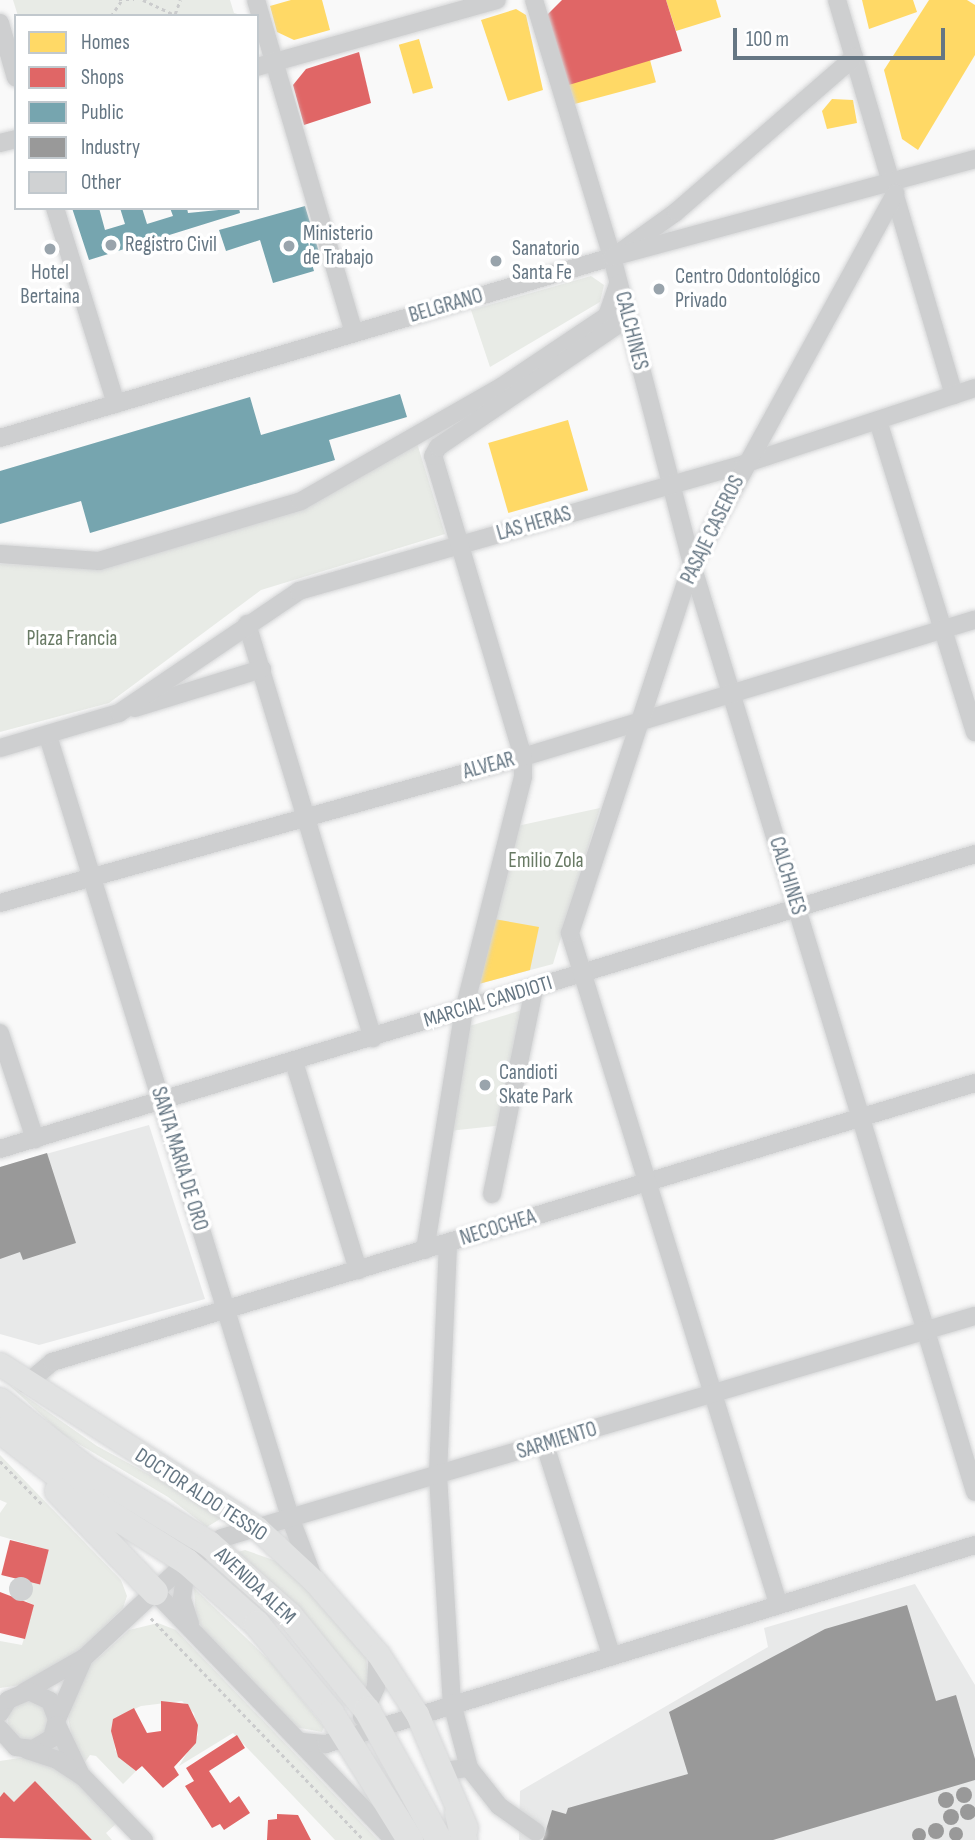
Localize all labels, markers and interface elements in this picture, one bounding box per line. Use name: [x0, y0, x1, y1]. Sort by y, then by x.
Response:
legend: [14, 14, 259, 210]
scale bar: [737, 14, 949, 58]
text: 100 m: [746, 27, 789, 52]
text: Homes: [81, 30, 130, 55]
text: Shops: [81, 65, 124, 90]
text: Public: [81, 100, 124, 125]
text: Industry: [81, 135, 140, 160]
text: Other: [81, 170, 121, 195]
place label: Ministerio de Trabajo: [303, 221, 374, 271]
place label: Registro Civil: [125, 232, 217, 258]
place label: Sanatorio Santa Fe: [512, 236, 580, 286]
marker: Registro Civil: [103, 237, 119, 253]
marker: Ministerio de Trabajo: [281, 238, 297, 254]
marker: Hotel Bertaina: [42, 241, 58, 257]
marker: Sanatorio Santa Fe: [486, 251, 506, 271]
place label: Hotel Bertaina: [20, 260, 80, 310]
place label: Centro Odontológico Privado: [675, 264, 821, 314]
marker: Centro Odontológico Privado: [649, 279, 669, 299]
street label: BELGRANO: [406, 283, 486, 329]
street label: CALCHINES: [609, 289, 653, 373]
street label: PASAJE CASEROS: [676, 472, 750, 588]
street label: LAS HERAS: [494, 501, 574, 547]
park label: Plaza Francia: [27, 626, 117, 652]
street label: ALVEAR: [460, 747, 518, 785]
street label: CALCHINES: [763, 834, 811, 918]
park label: Emilio Zola: [508, 848, 584, 874]
street label: MARCIAL CANDIOTI: [421, 971, 555, 1033]
place label: Candioti Skate Park: [499, 1060, 573, 1110]
marker: Candioti Skate Park: [477, 1077, 493, 1093]
street label: SANTA MARIA DE ORO: [145, 1084, 213, 1234]
street label: NECOCHEA: [457, 1205, 539, 1251]
street label: SARMIENTO: [514, 1417, 600, 1465]
street label: DOCTOR ALDO TESSIO: [130, 1443, 272, 1547]
street label: AVENIDA ALEM: [209, 1542, 301, 1630]

